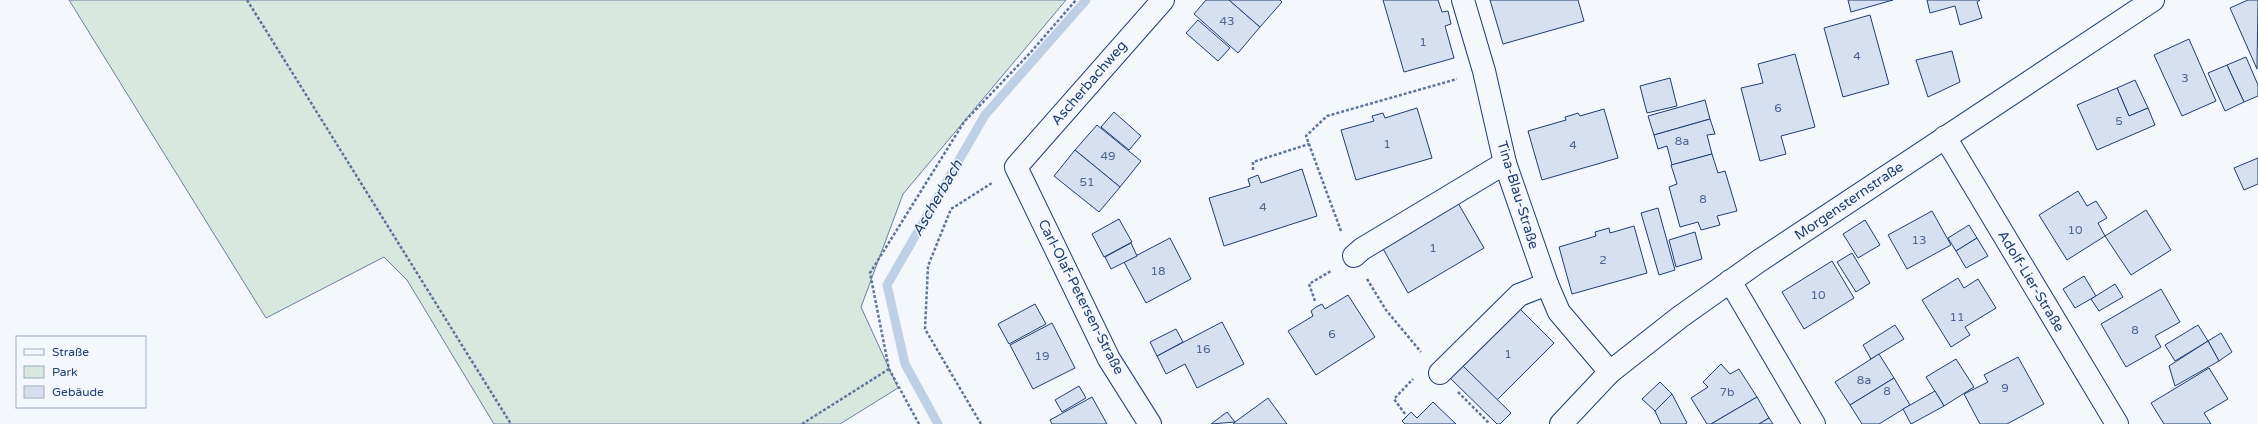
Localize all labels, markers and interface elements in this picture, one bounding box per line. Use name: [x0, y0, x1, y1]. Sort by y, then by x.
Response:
house number: 43: [1219, 14, 1235, 28]
house number: 1: [1419, 35, 1427, 49]
street label: Ascherbachweg: [1048, 37, 1130, 129]
house number: 4: [1853, 49, 1861, 63]
house number: 3: [2181, 71, 2189, 85]
house number: 6: [1774, 101, 1782, 115]
house number: 5: [2115, 114, 2123, 128]
house number: 8a: [1675, 134, 1689, 148]
house number: 1: [1383, 137, 1391, 151]
house number: 4: [1569, 138, 1577, 152]
street label: Tina-Blau-Straße: [1493, 139, 1543, 251]
house number: 49: [1100, 149, 1116, 163]
water label: Ascherbach: [908, 156, 966, 239]
street label: Morgensternstraße: [1791, 158, 1907, 244]
house number: 51: [1079, 175, 1095, 189]
house number: 8: [1699, 192, 1707, 206]
house number: 4: [1259, 200, 1267, 214]
street label: Carl-Olaf-Petersen-Straße: [1034, 217, 1128, 378]
house number: 10: [2067, 223, 2083, 237]
street label: Adolf-Lier-Straße: [1994, 227, 2068, 335]
house number: 13: [1911, 233, 1927, 247]
house number: 1: [1429, 241, 1437, 255]
house number: 2: [1599, 253, 1607, 267]
house number: 18: [1150, 264, 1166, 278]
house number: 10: [1810, 288, 1826, 302]
house number: 11: [1949, 310, 1965, 324]
house number: 8: [2131, 323, 2139, 337]
house number: 6: [1328, 327, 1336, 341]
legend: [16, 336, 146, 408]
house number: 16: [1195, 342, 1211, 356]
text: Straße: [52, 345, 89, 359]
house number: 1: [1504, 347, 1512, 361]
house number: 19: [1034, 349, 1050, 363]
text: Park: [52, 365, 78, 379]
house number: 8a: [1857, 373, 1871, 387]
house number: 9: [2001, 381, 2009, 395]
house number: 8: [1883, 384, 1891, 398]
text: Gebäude: [52, 385, 104, 399]
house number: 7b: [1719, 385, 1735, 399]

